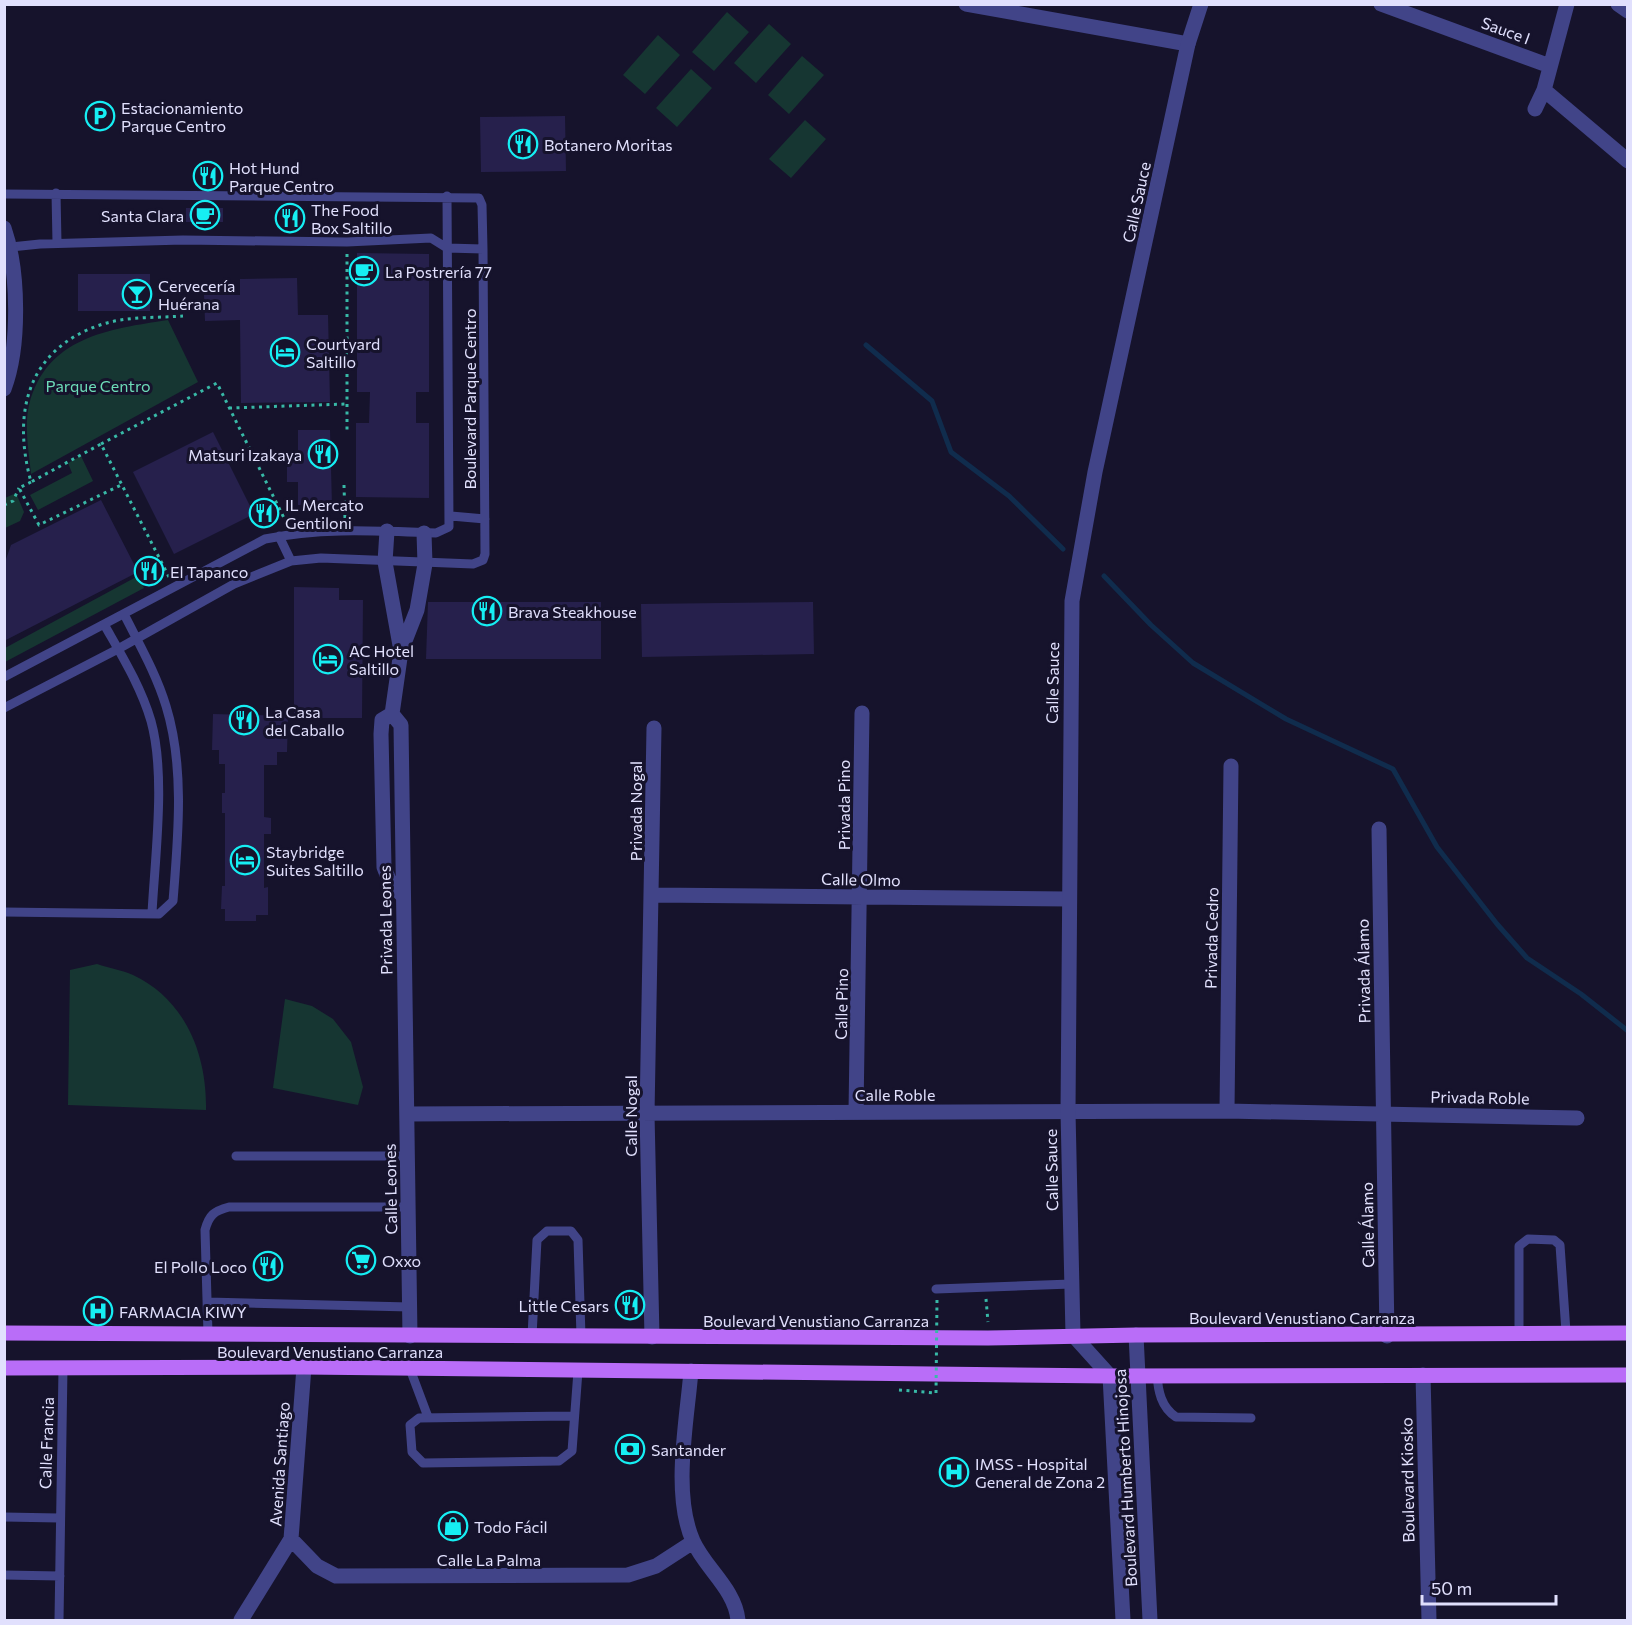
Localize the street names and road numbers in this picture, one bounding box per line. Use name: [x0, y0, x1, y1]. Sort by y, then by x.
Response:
street label: Sauce I: [1479, 12, 1533, 48]
street label: Calle Sauce: [1118, 160, 1154, 244]
street label: Boulevard Parque Centro: [460, 308, 479, 490]
street label: Calle Sauce: [1042, 642, 1062, 724]
street label: Privada Pino: [834, 760, 853, 850]
street label: Privada Nogal: [626, 761, 645, 861]
street label: Privada Leones: [375, 865, 395, 975]
street label: Calle Olmo: [821, 869, 901, 889]
street label: Privada Cedro: [1201, 887, 1221, 989]
street label: Privada Álamo: [1353, 919, 1373, 1023]
street label: Calle Pino: [831, 968, 851, 1040]
street label: Calle Nogal: [621, 1075, 640, 1157]
street label: Calle Roble: [855, 1085, 935, 1104]
street label: Privada Roble: [1430, 1087, 1530, 1107]
street label: Calle Sauce: [1041, 1129, 1061, 1211]
street label: Calle Leones: [380, 1143, 400, 1235]
street label: Calle Álamo: [1357, 1182, 1377, 1268]
street label: Boulevard Venustiano Carranza: [1189, 1308, 1415, 1327]
street label: Boulevard Venustiano Carranza: [703, 1311, 929, 1330]
street label: Boulevard Venustiano Carranza: [217, 1342, 443, 1361]
street label: Boulevard Humberto Hinojosa: [1110, 1369, 1140, 1587]
street label: Calle Francia: [35, 1397, 57, 1489]
street label: Avenida Santiago: [265, 1401, 293, 1527]
street label: Boulevard Kiosko: [1396, 1417, 1418, 1543]
street label: Calle La Palma: [437, 1550, 541, 1569]

